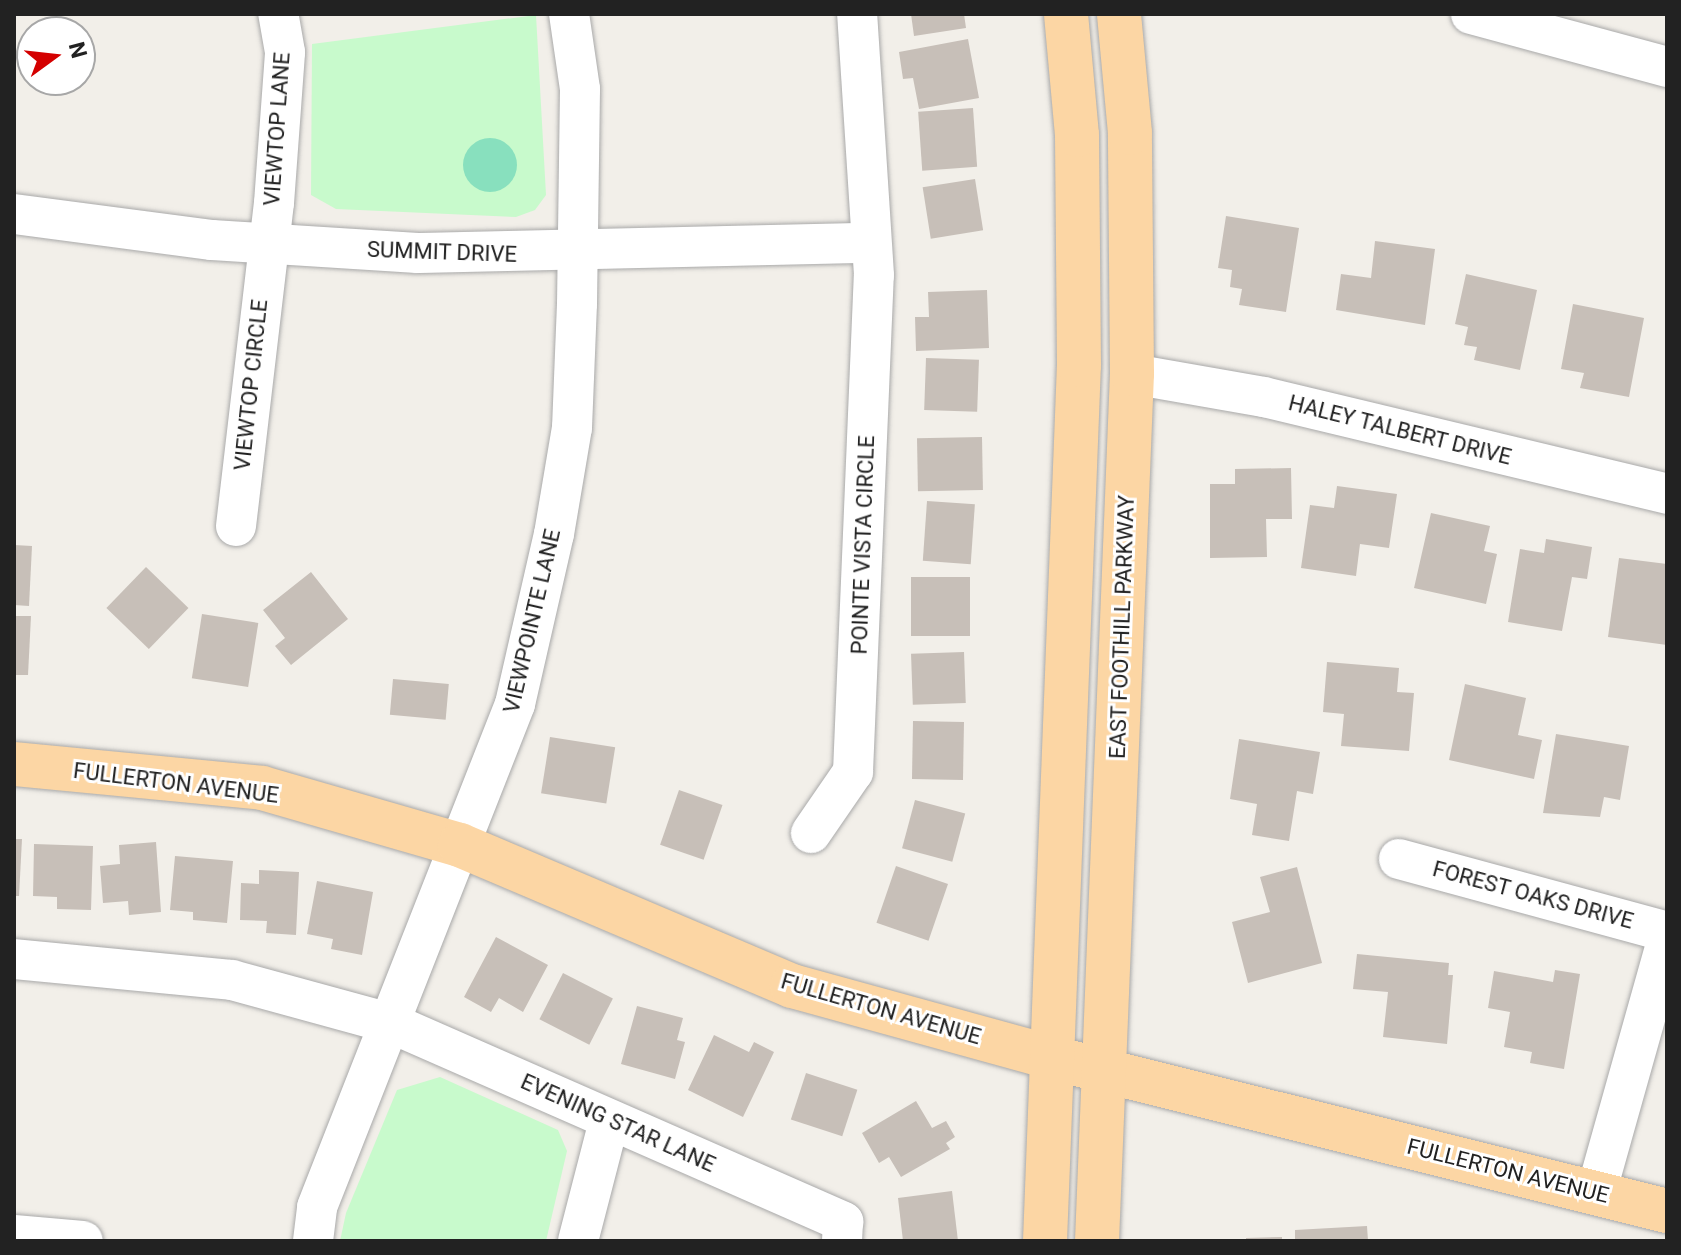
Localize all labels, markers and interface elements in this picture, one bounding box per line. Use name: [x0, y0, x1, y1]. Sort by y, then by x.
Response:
north arrow: [16, 16, 96, 96]
text: N: [64, 39, 92, 61]
street label: VIEWTOP LANE: [258, 51, 296, 207]
street label: SUMMIT DRIVE: [366, 236, 518, 268]
street label: VIEWTOP CIRCLE: [229, 298, 273, 472]
street label: HALEY TALBERT DRIVE: [1285, 389, 1515, 471]
street label: POINTE VISTA CIRCLE: [846, 435, 880, 655]
street label: EAST FOOTHILL PARKWAY: [1104, 494, 1140, 760]
street label: VIEWPOINTE LANE: [498, 526, 566, 716]
street label: FULLERTON AVENUE: [72, 757, 280, 809]
street label: FOREST OAKS DRIVE: [1430, 855, 1636, 935]
street label: FULLERTON AVENUE: [778, 968, 984, 1050]
street label: EVENING STAR LANE: [517, 1068, 719, 1178]
street label: FULLERTON AVENUE: [1404, 1133, 1612, 1209]

